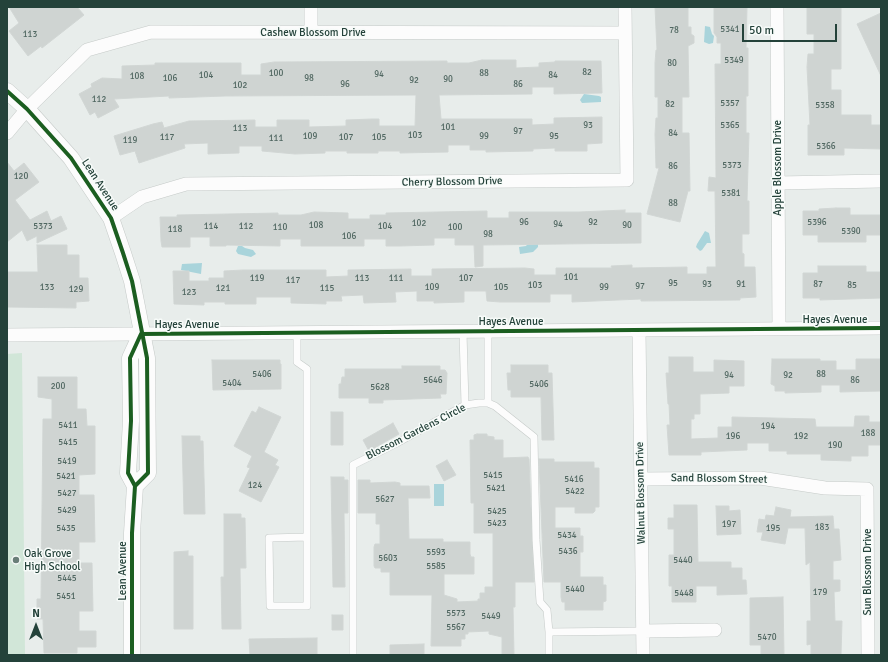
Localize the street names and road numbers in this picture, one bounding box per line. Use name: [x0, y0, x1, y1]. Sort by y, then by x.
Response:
street label: Cashew Blossom Drive: [260, 26, 366, 40]
street label: Apple Blossom Drive: [771, 120, 785, 216]
street label: Lean Avenue: [78, 157, 122, 213]
street label: Cherry Blossom Drive: [402, 175, 502, 189]
street label: Hayes Avenue: [802, 313, 868, 327]
street label: Hayes Avenue: [478, 315, 544, 329]
street label: Hayes Avenue: [154, 318, 220, 332]
street label: Blossom Gardens Circle: [364, 401, 468, 463]
street label: Walnut Blossom Drive: [634, 442, 648, 544]
street label: Sand Blossom Street: [671, 472, 767, 486]
street label: Sun Blossom Drive: [861, 528, 875, 616]
street label: Lean Avenue: [116, 541, 130, 601]

